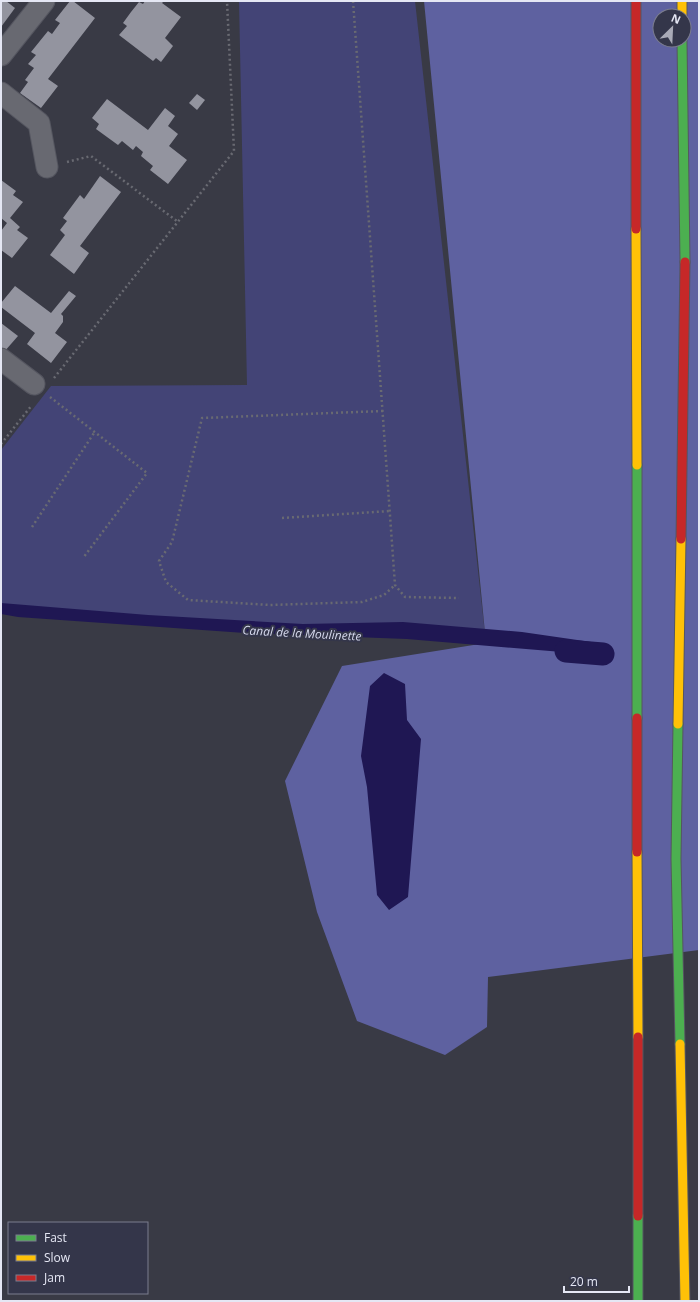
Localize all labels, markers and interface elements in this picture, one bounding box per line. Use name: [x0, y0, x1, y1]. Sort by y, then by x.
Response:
north arrow: [652, 8, 692, 48]
text: N: [669, 10, 683, 27]
water label: Canal de la Moulinette: [242, 621, 362, 645]
legend: [8, 1222, 148, 1294]
text: Fast: [44, 1229, 67, 1246]
text: Slow: [44, 1249, 71, 1266]
scale bar: [564, 1268, 629, 1294]
text: Jam: [43, 1269, 65, 1286]
text: 20 m: [570, 1273, 598, 1290]

